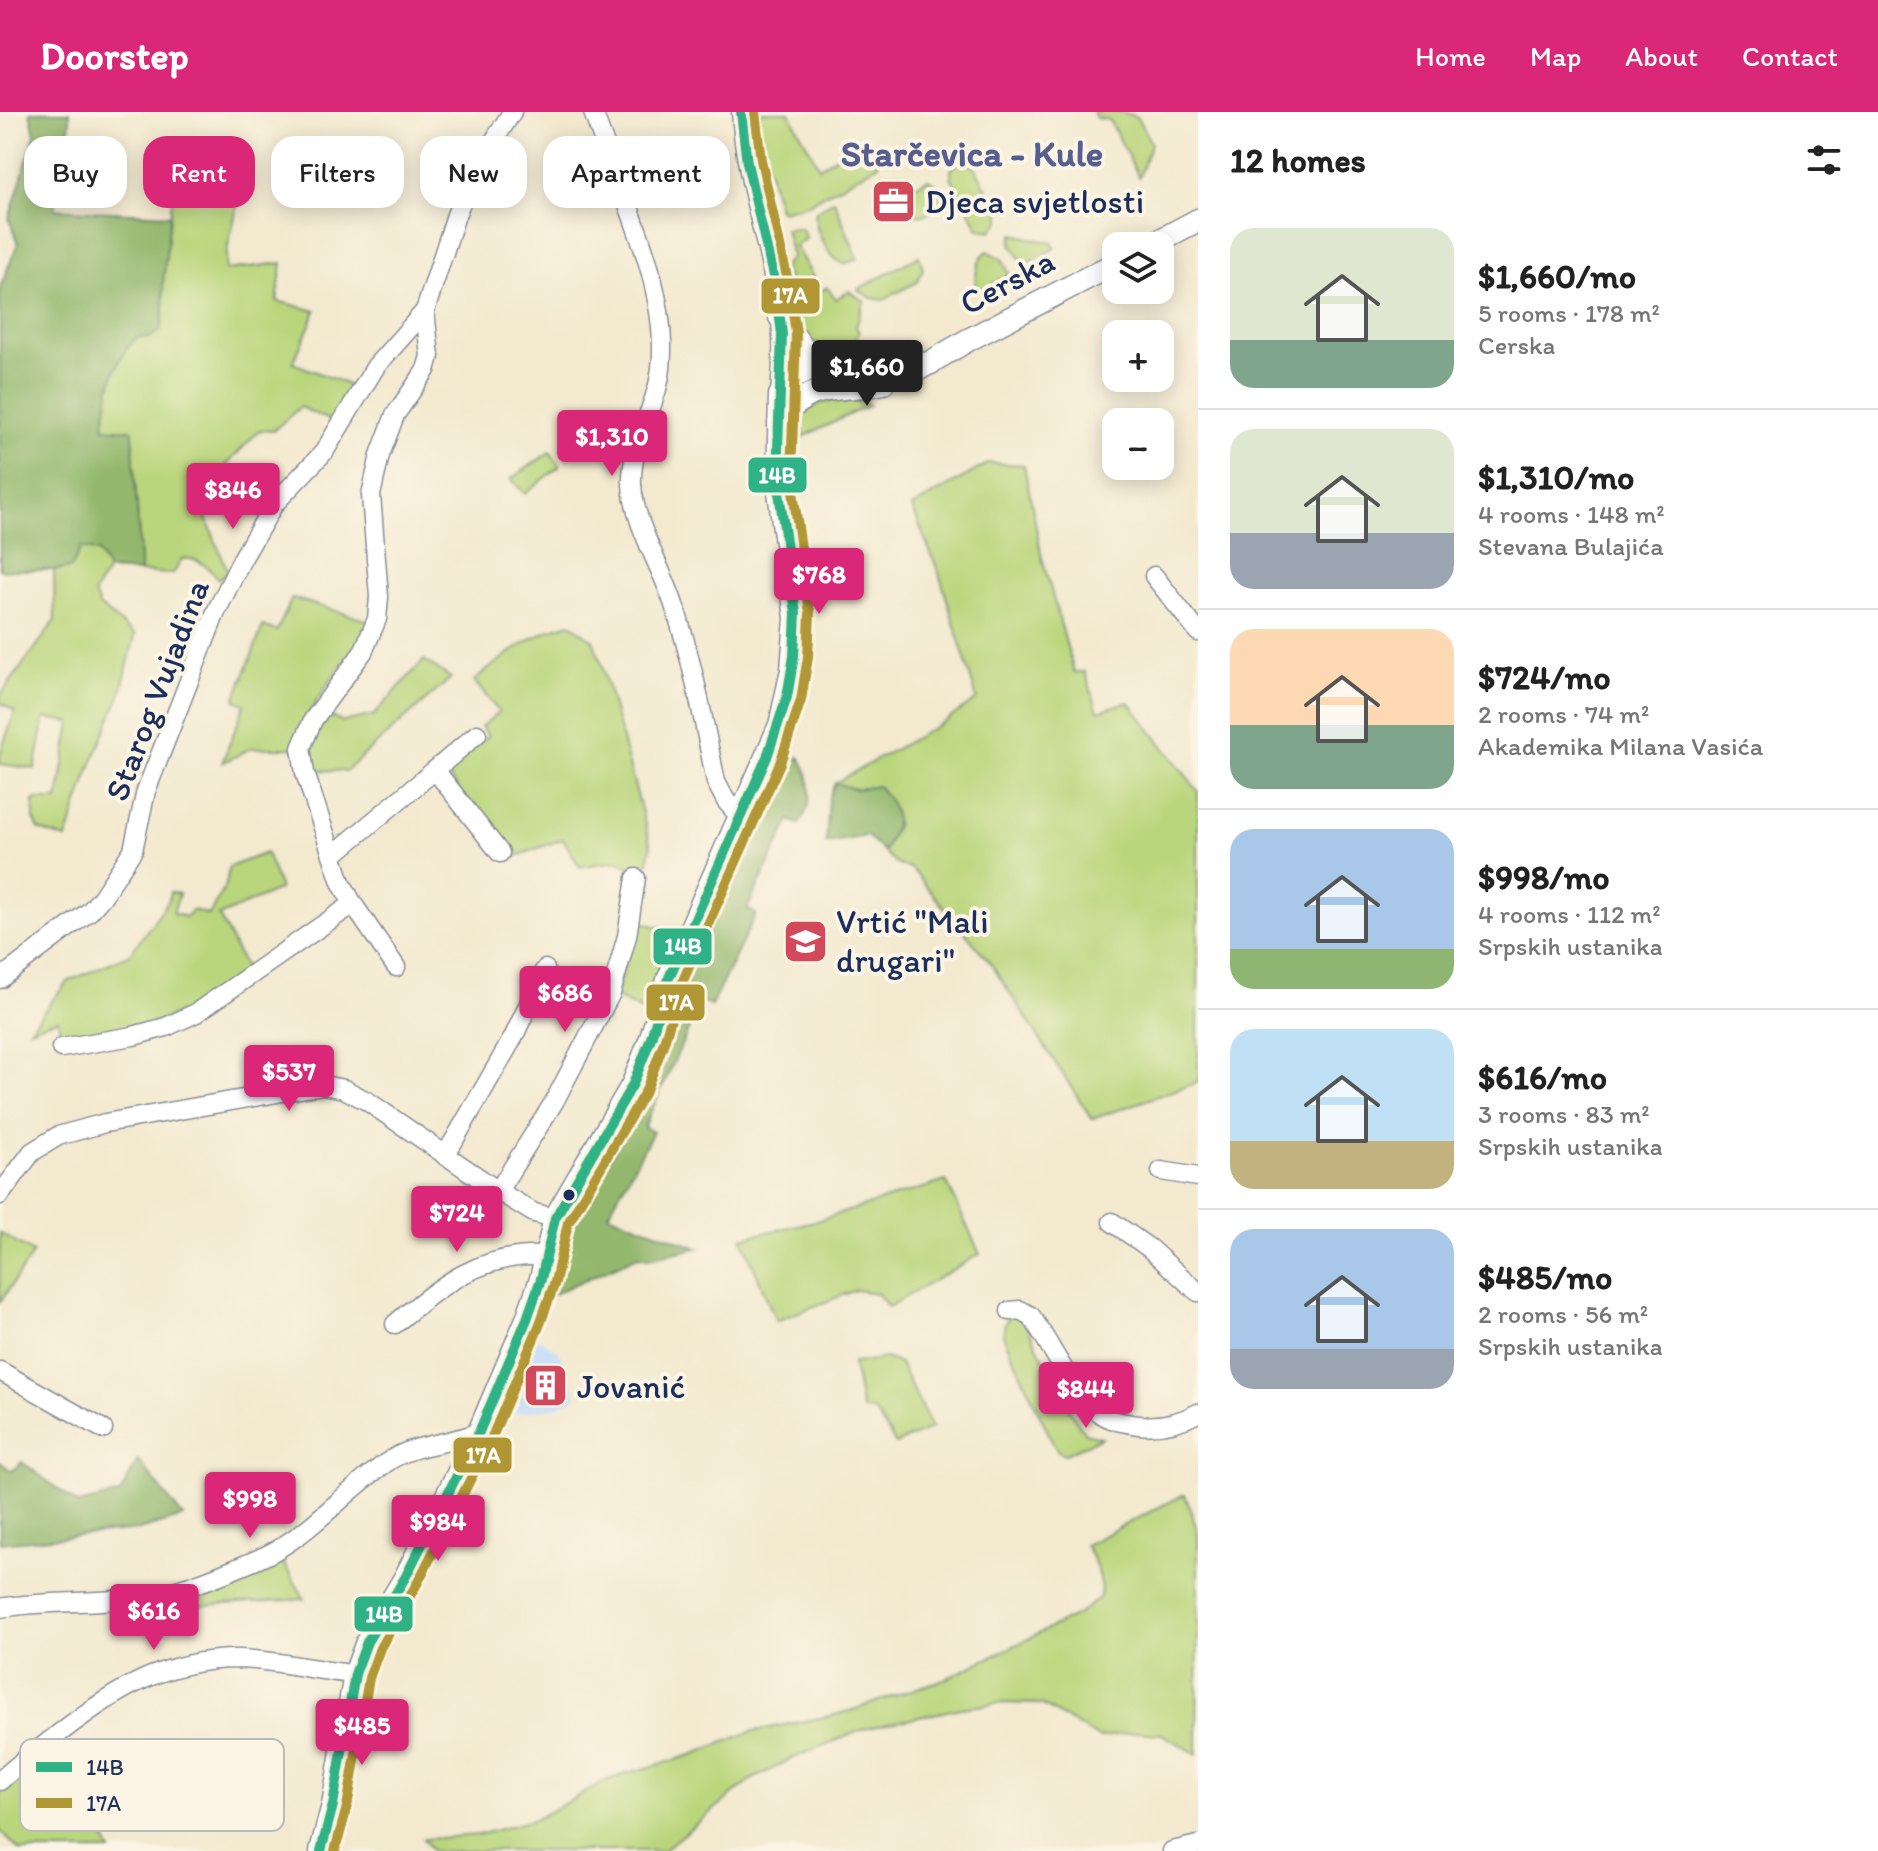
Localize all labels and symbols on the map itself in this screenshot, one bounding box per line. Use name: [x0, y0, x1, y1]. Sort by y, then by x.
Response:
district label: Starčevica - Kule: [841, 132, 1103, 175]
office icon: Djeca svjetlosti: [870, 177, 918, 225]
place label: Djeca svjetlosti: [925, 181, 1144, 222]
street label: Cerska: [953, 240, 1061, 324]
line badge: 17A: [760, 277, 821, 315]
text: 17A: [772, 282, 809, 309]
pin: $1,660: [802, 340, 932, 408]
pin: $1,310: [547, 410, 677, 478]
line badge: 14B: [747, 456, 808, 494]
text: 14B: [758, 462, 796, 489]
pin: $846: [186, 463, 280, 531]
pin: $768: [772, 548, 866, 616]
street label: Starog Vujadina: [96, 573, 218, 806]
place label: Vrtić "Mali drugari": [836, 901, 989, 981]
school or university icon: Vrtić "Mali drugari": [781, 917, 829, 965]
line badge: 14B: [652, 927, 713, 966]
text: 14B: [664, 933, 702, 960]
pin: $686: [518, 966, 612, 1034]
line badge: 17A: [645, 983, 706, 1022]
text: 17A: [658, 989, 695, 1016]
pin: $537: [242, 1045, 336, 1113]
pin: $724: [410, 1186, 504, 1254]
unlabelled marker: [561, 1187, 577, 1203]
building icon: Jovanić: [522, 1362, 570, 1410]
pin: $844: [1039, 1362, 1133, 1430]
place label: Jovanić: [577, 1366, 686, 1407]
line badge: 17A: [452, 1436, 513, 1474]
text: 17A: [465, 1442, 502, 1469]
pin: $998: [203, 1472, 297, 1540]
pin: $984: [391, 1495, 485, 1563]
pin: $616: [107, 1584, 201, 1652]
line badge: 14B: [353, 1595, 414, 1633]
text: 14B: [365, 1601, 403, 1628]
pin: $485: [315, 1699, 409, 1767]
legend: [20, 1739, 284, 1831]
text: 14B: [86, 1754, 124, 1781]
text: 17A: [86, 1790, 121, 1817]

